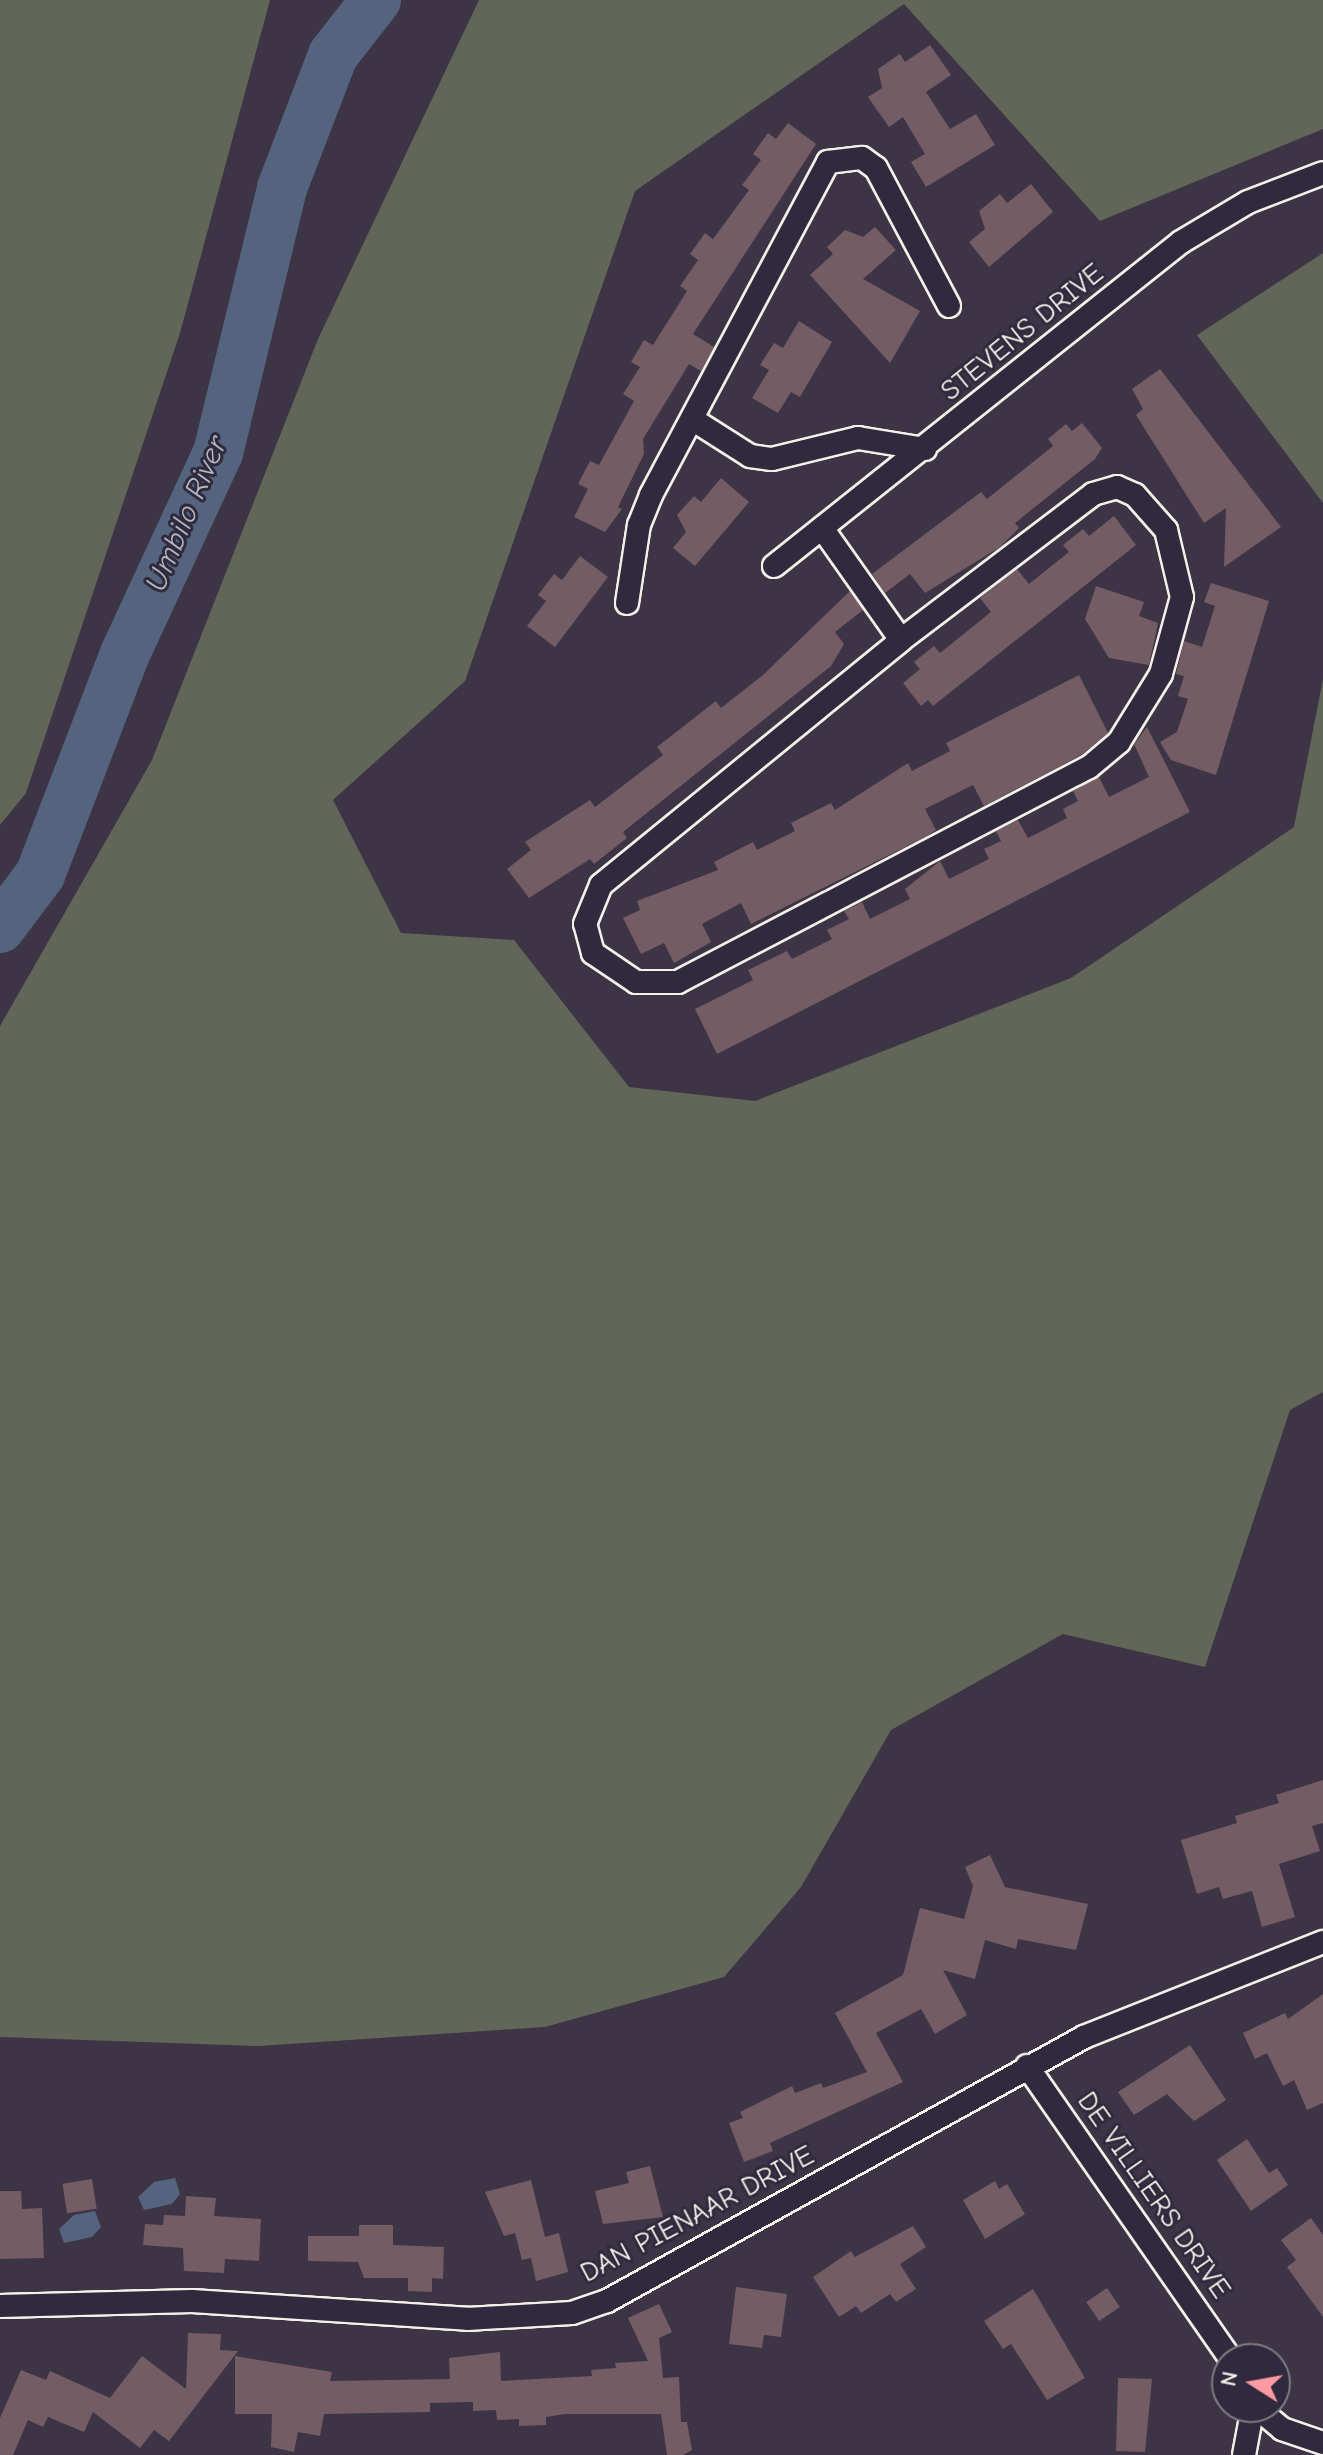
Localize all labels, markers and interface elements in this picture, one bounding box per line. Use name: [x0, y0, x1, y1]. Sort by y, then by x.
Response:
street label: STEVENS DRIVE: [934, 256, 1110, 408]
water label: Umbilo River: [138, 431, 236, 597]
street label: DE VILLIERS DRIVE: [1070, 2085, 1238, 2305]
street label: DAN PIENAAR DRIVE: [575, 2138, 819, 2290]
north arrow: [1211, 2343, 1291, 2423]
text: N: [1215, 2369, 1244, 2388]

